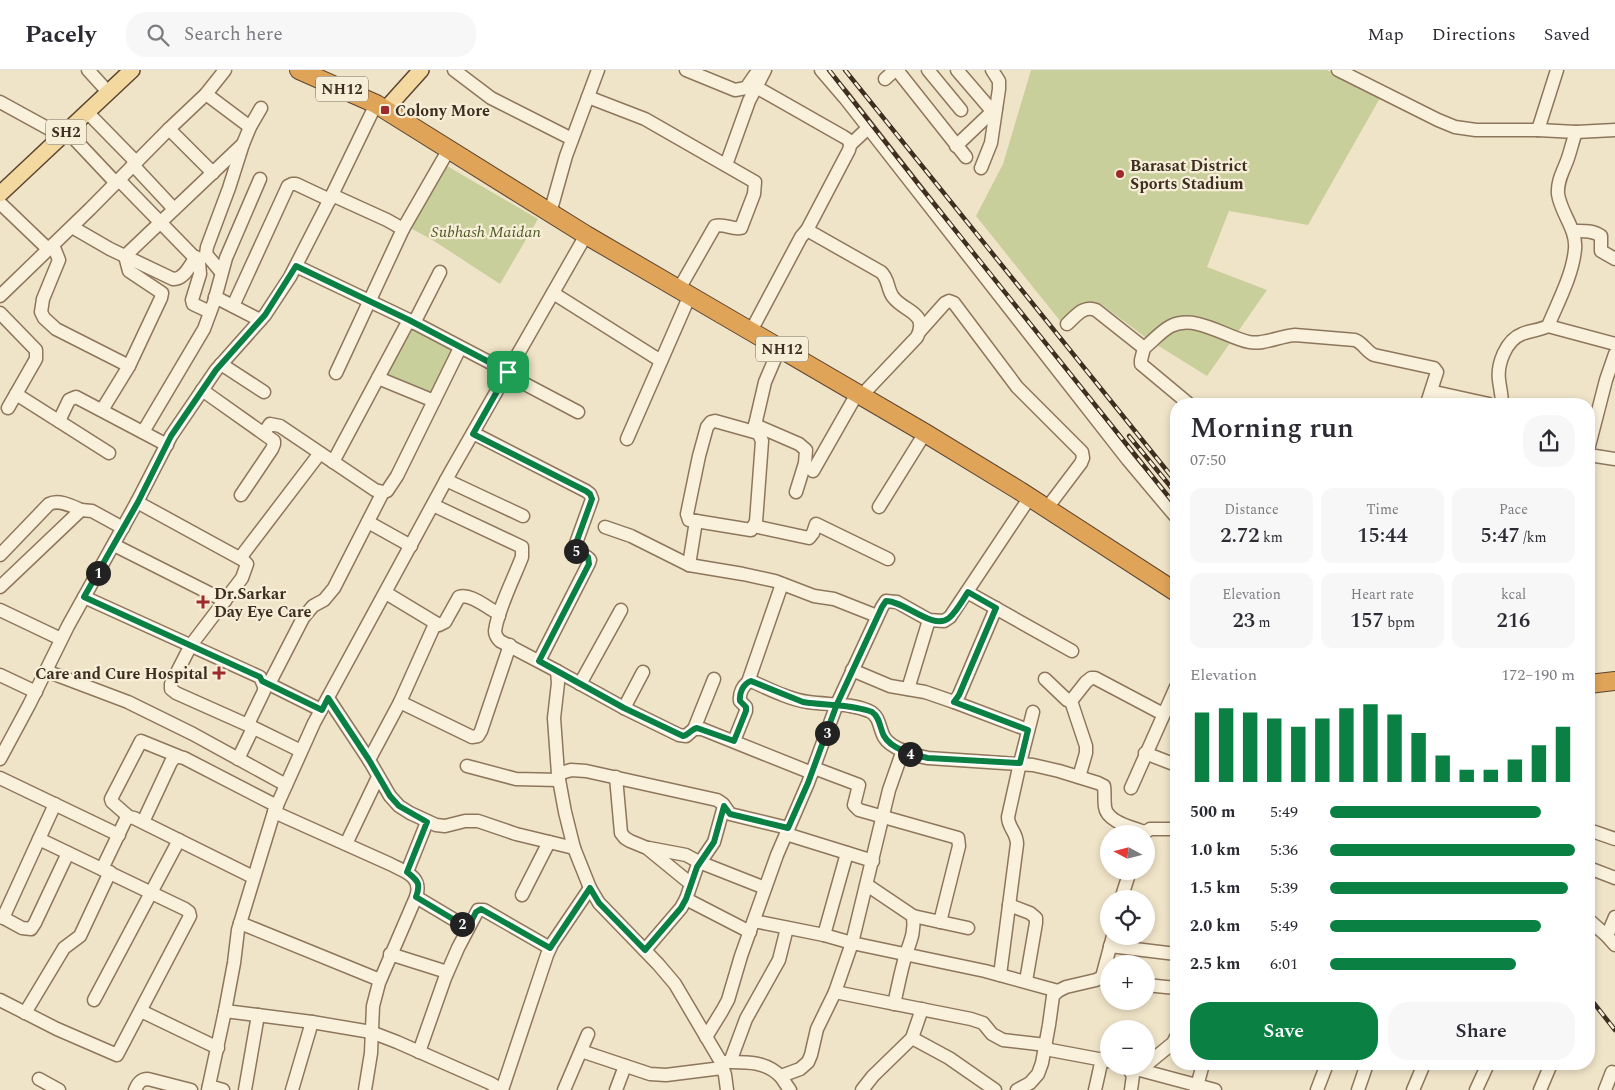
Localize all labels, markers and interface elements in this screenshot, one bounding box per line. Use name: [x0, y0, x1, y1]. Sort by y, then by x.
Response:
search box: [126, 12, 476, 57]
text: Pacely: [25, 17, 96, 53]
text: Search here: [184, 20, 283, 49]
icon: search: [144, 21, 172, 49]
text: Map: [1368, 21, 1404, 48]
text: Directions: [1432, 21, 1516, 48]
text: Saved: [1544, 21, 1590, 48]
road number: NH12: [316, 76, 368, 102]
place label: Colony More: [395, 99, 490, 123]
marker: Colony More: [379, 104, 391, 116]
road number: SH2: [46, 120, 86, 144]
place label: Barasat District Sports Stadium: [1130, 154, 1248, 196]
marker: Barasat District Sports Stadium: [1114, 168, 1126, 180]
park label: Subhash Maidan: [431, 220, 541, 244]
road number: NH12: [756, 336, 808, 362]
pin: [487, 351, 529, 393]
icon: arrive: [494, 358, 522, 386]
text: Morning run: [1190, 407, 1354, 450]
button: share: [1523, 415, 1575, 467]
text: 07:50: [1190, 448, 1226, 472]
text: Distance: [1224, 499, 1279, 520]
text: Time: [1366, 499, 1399, 520]
text: Pace: [1499, 499, 1528, 520]
text: 2.72: [1220, 520, 1259, 552]
text: 15:44: [1357, 520, 1408, 552]
text: 5:47: [1480, 520, 1520, 552]
text: km: [1259, 527, 1283, 548]
text: /km: [1520, 527, 1547, 548]
pin: 5: [564, 538, 588, 564]
text: 5: [573, 541, 580, 562]
pin: 1: [86, 560, 110, 586]
text: 1: [95, 563, 102, 584]
place label: Dr.Sarkar Day Eye Care: [214, 582, 312, 624]
text: Elevation: [1222, 584, 1281, 605]
text: Heart rate: [1351, 584, 1414, 605]
text: kcal: [1501, 584, 1526, 605]
marker: Dr.Sarkar Day Eye Care: [196, 595, 210, 609]
text: 23: [1232, 605, 1255, 637]
text: 157: [1350, 605, 1384, 637]
text: 216: [1497, 605, 1530, 637]
text: m: [1255, 612, 1271, 633]
text: bpm: [1384, 612, 1415, 633]
place label: Care and Cure Hospital: [35, 662, 208, 686]
text: Elevation: [1190, 663, 1257, 687]
text: 172–190 m: [1501, 663, 1575, 687]
marker: Care and Cure Hospital: [212, 666, 226, 680]
pin: 3: [814, 720, 840, 746]
text: 3: [824, 723, 831, 744]
pin: 4: [898, 742, 922, 766]
text: 4: [907, 744, 914, 765]
text: 500 m: [1190, 800, 1235, 824]
text: 5:49: [1270, 800, 1298, 824]
north arrow: [1100, 825, 1155, 880]
map controls: [1100, 825, 1155, 1075]
text: 1.0 km: [1190, 838, 1240, 862]
text: 5:36: [1270, 838, 1298, 862]
text: 1.5 km: [1190, 876, 1240, 900]
text: 5:39: [1270, 876, 1298, 900]
button: locate: [1100, 890, 1155, 945]
pin: 2: [450, 912, 474, 936]
text: 2: [459, 914, 466, 935]
text: 2.0 km: [1190, 914, 1240, 938]
text: 5:49: [1270, 914, 1298, 938]
text: 2.5 km: [1190, 952, 1240, 976]
text: 6:01: [1270, 952, 1298, 976]
button: +: [1100, 955, 1155, 1010]
button: Save: [1190, 1002, 1378, 1060]
button: Share: [1388, 1002, 1575, 1060]
button: −: [1100, 1020, 1155, 1075]

